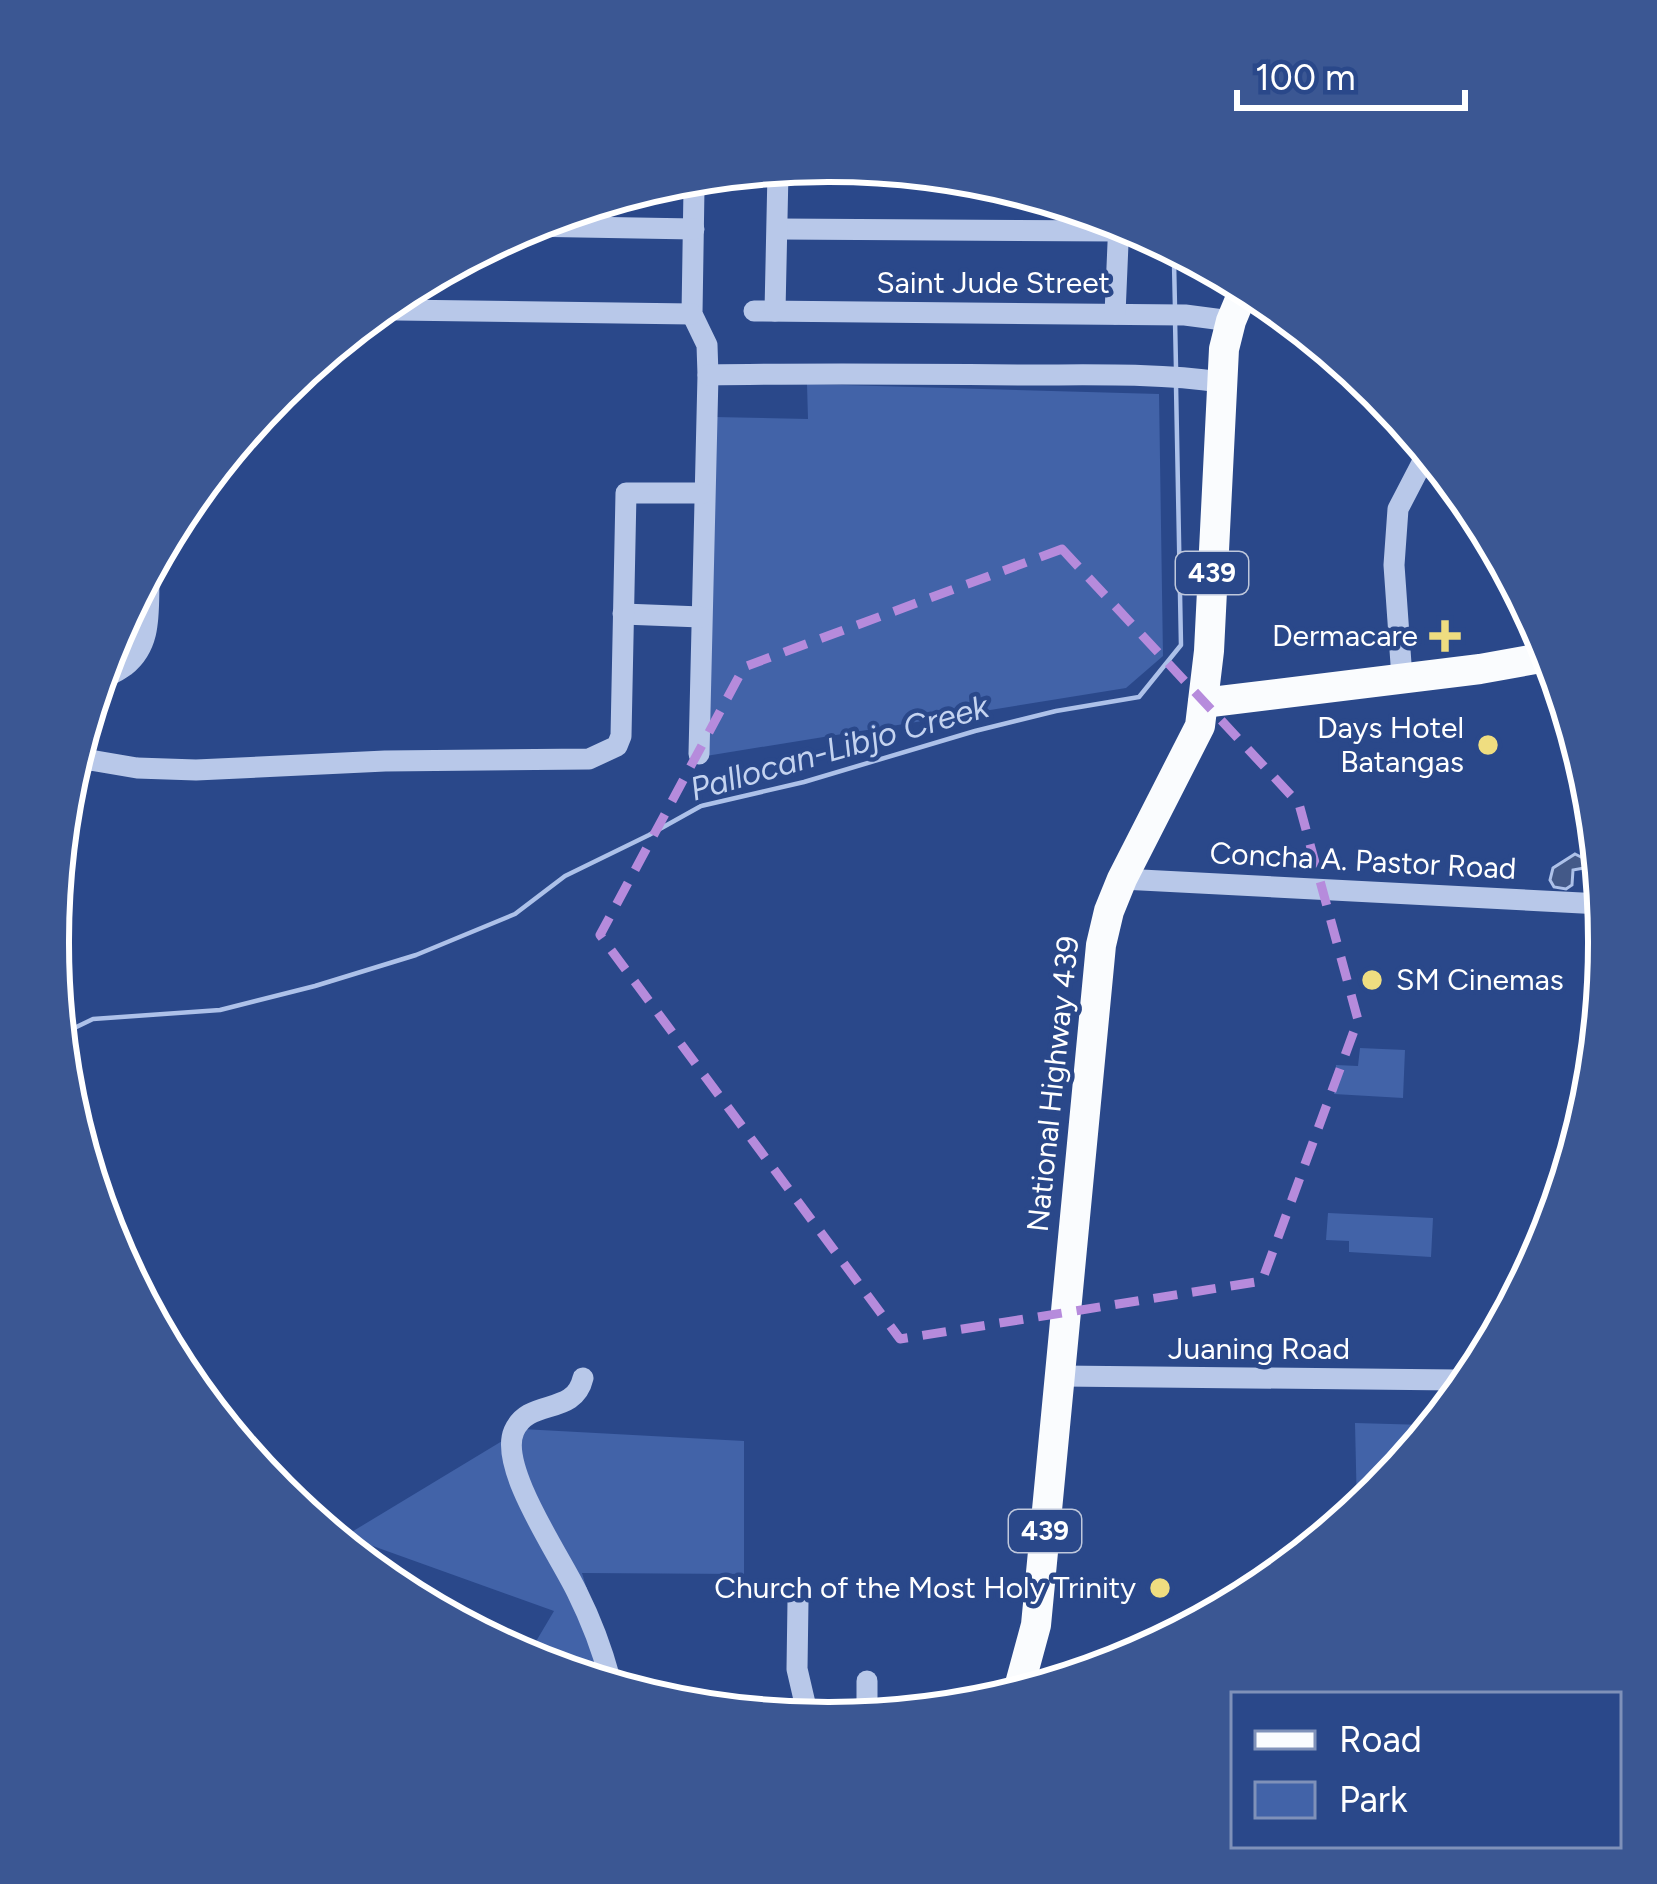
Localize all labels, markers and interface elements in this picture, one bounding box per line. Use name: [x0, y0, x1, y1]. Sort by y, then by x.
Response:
scale bar: [1237, 36, 1465, 110]
text: 100 m: [1255, 56, 1356, 99]
street label: Saint Jude Street: [876, 264, 1110, 301]
road number: 439: [1176, 552, 1248, 594]
place label: Dermacare: [1272, 617, 1418, 654]
marker: Dermacare: [1429, 620, 1461, 652]
water label: Pallocan-Libjo Creek: [685, 686, 994, 809]
place label: Days Hotel Batangas: [1317, 709, 1464, 780]
marker: Days Hotel Batangas: [1475, 732, 1501, 758]
street label: Concha A. Pastor Road: [1209, 834, 1517, 887]
street label: National Highway 439: [1019, 934, 1086, 1234]
place label: SM Cinemas: [1396, 961, 1564, 998]
marker: SM Cinemas: [1359, 967, 1385, 993]
street label: Juaning Road: [1168, 1330, 1350, 1367]
road number: 439: [1009, 1510, 1081, 1552]
place label: Church of the Most Holy Trinity: [714, 1569, 1136, 1606]
marker: Church of the Most Holy Trinity: [1147, 1575, 1173, 1601]
legend: [1231, 1692, 1621, 1848]
text: Road: [1339, 1718, 1422, 1761]
text: Park: [1339, 1778, 1408, 1821]

